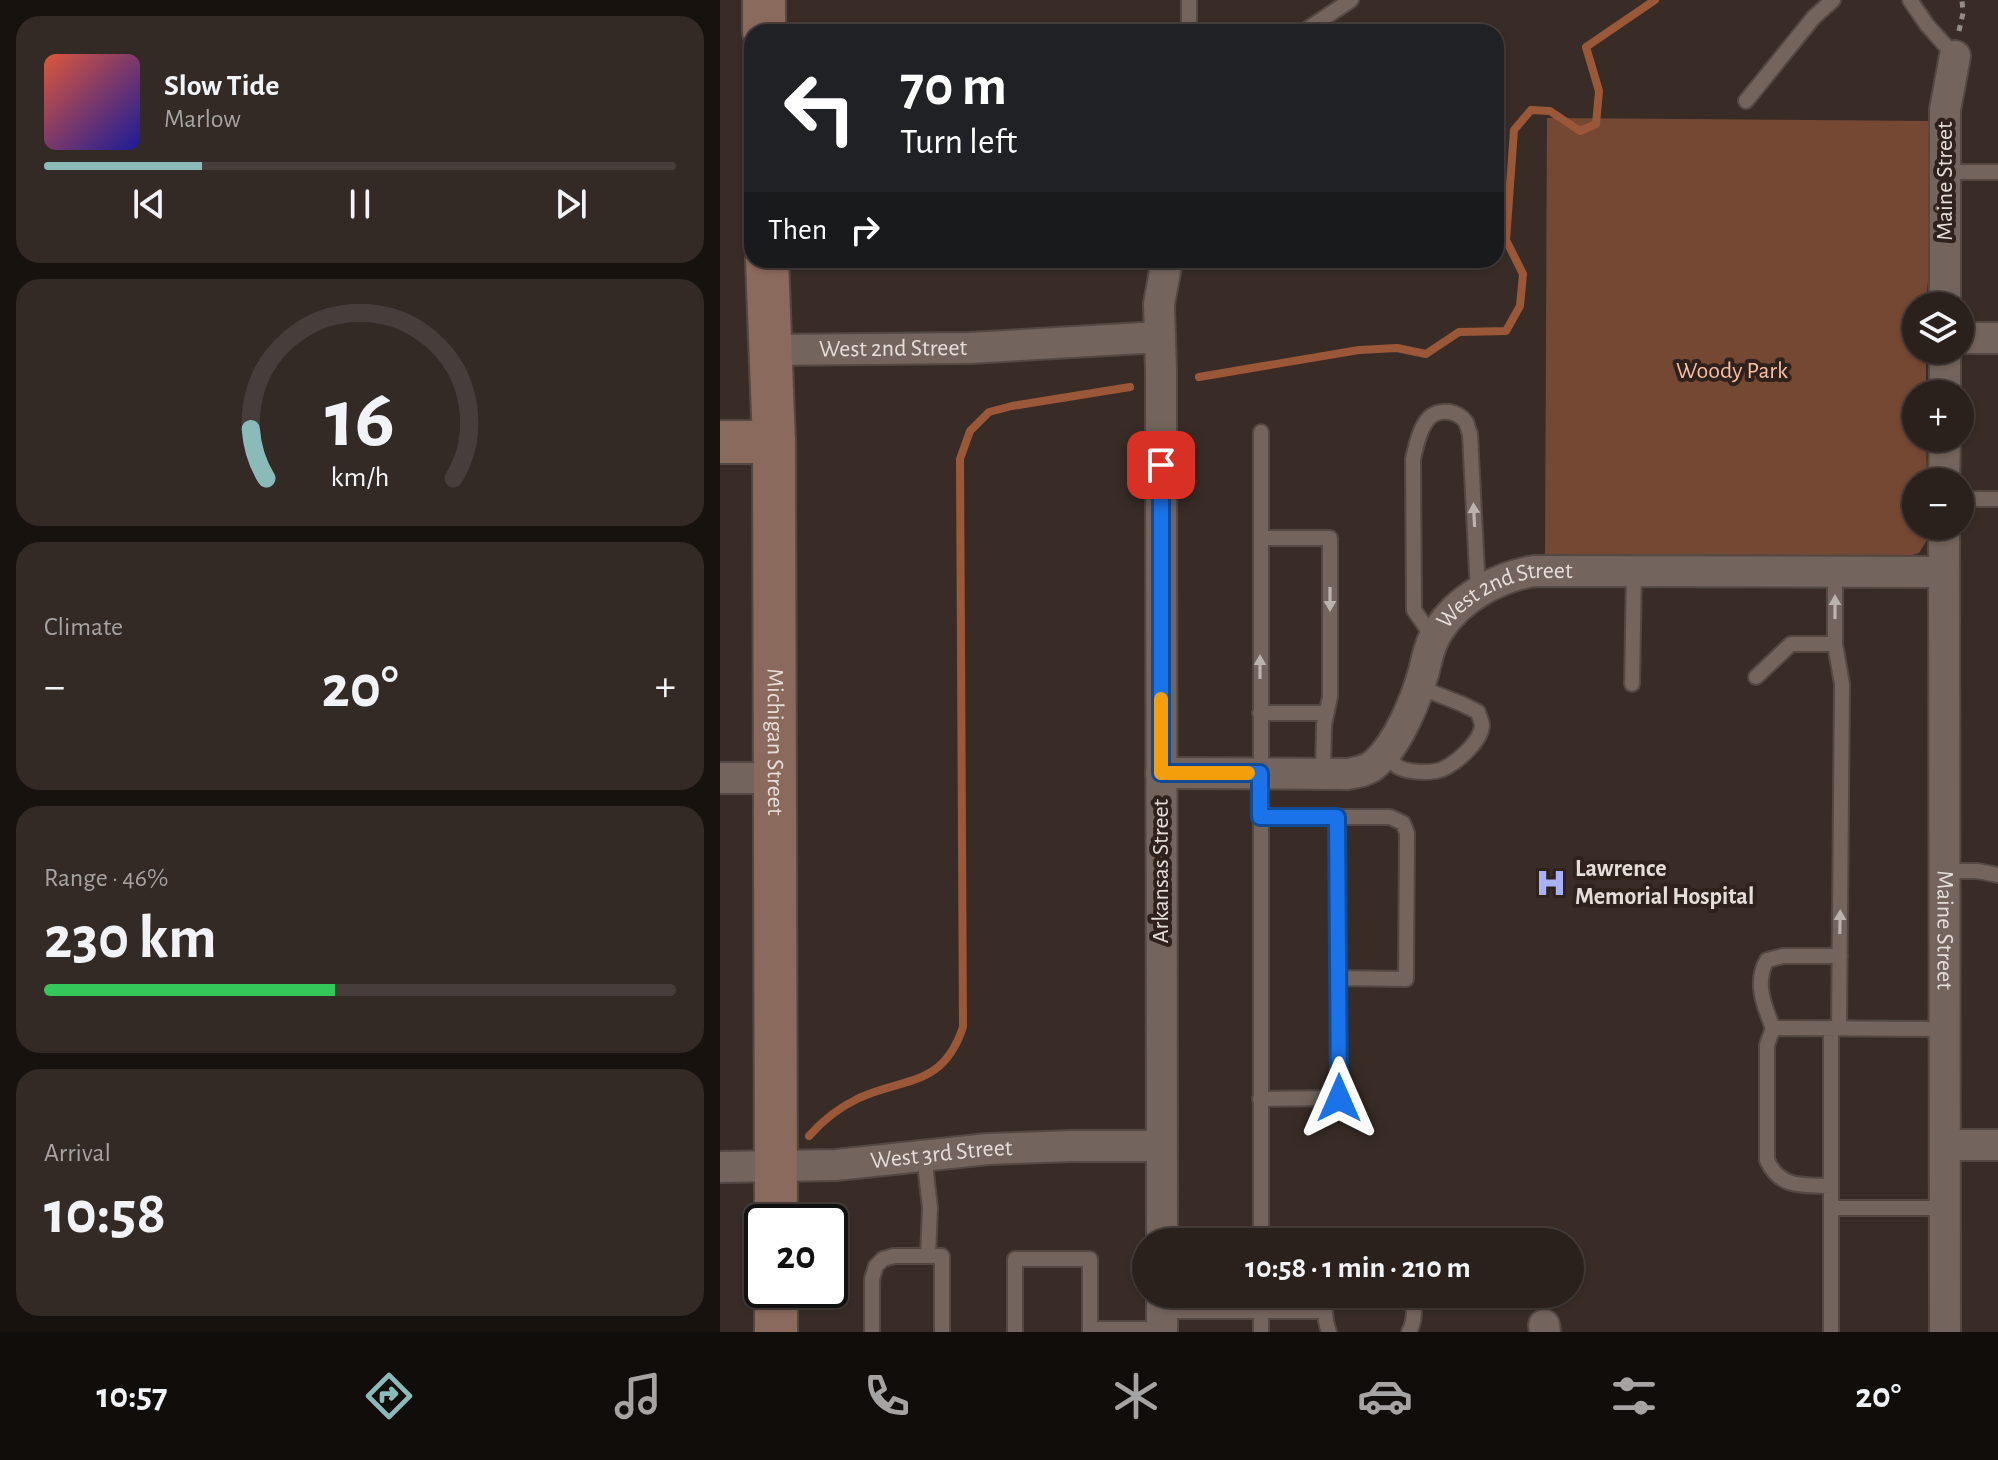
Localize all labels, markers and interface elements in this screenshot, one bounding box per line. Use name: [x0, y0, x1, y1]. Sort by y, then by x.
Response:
icon: left: [768, 56, 872, 160]
text: 70 m: [900, 59, 1007, 115]
text: Slow Tide: [164, 71, 279, 101]
text: Marlow: [164, 106, 241, 132]
street label: Maine Street: [1933, 121, 1957, 241]
text: Turn left: [900, 124, 1017, 160]
icon: previous: [127, 182, 171, 226]
icon: pause: [338, 182, 382, 226]
icon: next: [549, 182, 593, 226]
icon: right: [843, 208, 887, 252]
text: Then: [768, 215, 827, 245]
map controls: [1902, 292, 1974, 540]
button: layers: [1902, 292, 1974, 364]
street label: West 2nd Street: [819, 336, 968, 362]
park label: Woody Park: [1676, 359, 1788, 383]
text: 16: [325, 377, 395, 461]
button: +: [1902, 380, 1974, 452]
pin: [1127, 431, 1195, 499]
icon: arrive: [1139, 443, 1183, 487]
text: km/h: [331, 463, 389, 492]
button: −: [1902, 468, 1974, 540]
one-way arrow: [1467, 502, 1480, 527]
street label: West 2nd Street: [1432, 559, 1573, 633]
one-way arrow: [1324, 587, 1336, 612]
one-way arrow: [1829, 594, 1841, 619]
text: Climate: [44, 614, 123, 640]
one-way arrow: [1254, 654, 1266, 679]
text: 20°: [321, 658, 399, 718]
text: −: [44, 665, 65, 709]
text: +: [655, 665, 676, 709]
street label: Michigan Street: [763, 668, 787, 816]
street label: Arkansas Street: [1149, 798, 1173, 943]
place label: Lawrence Memorial Hospital: [1575, 857, 1754, 909]
text: Range · 46%: [44, 865, 168, 891]
hospital icon: Lawrence Memorial Hospital: [1534, 866, 1568, 900]
street label: Maine Street: [1932, 870, 1957, 990]
text: 230 km: [44, 909, 217, 969]
one-way arrow: [1834, 909, 1846, 934]
position arrow: [1297, 1056, 1381, 1140]
street label: West 3rd Street: [869, 1136, 1013, 1173]
text: Arrival: [44, 1140, 111, 1166]
text: 10:58: [44, 1184, 166, 1244]
speed limit sign: 20: [744, 1204, 848, 1308]
text: 10:58 · 1 min · 210 m: [1245, 1253, 1471, 1283]
icon: directions: [361, 1368, 417, 1424]
icon: music: [610, 1368, 666, 1424]
icon: phone: [859, 1368, 915, 1424]
icon: climate: [1108, 1368, 1164, 1424]
icon: car: [1357, 1368, 1413, 1424]
icon: filters: [1606, 1368, 1662, 1424]
text: 10:57: [97, 1378, 168, 1414]
text: 20°: [1855, 1378, 1901, 1414]

